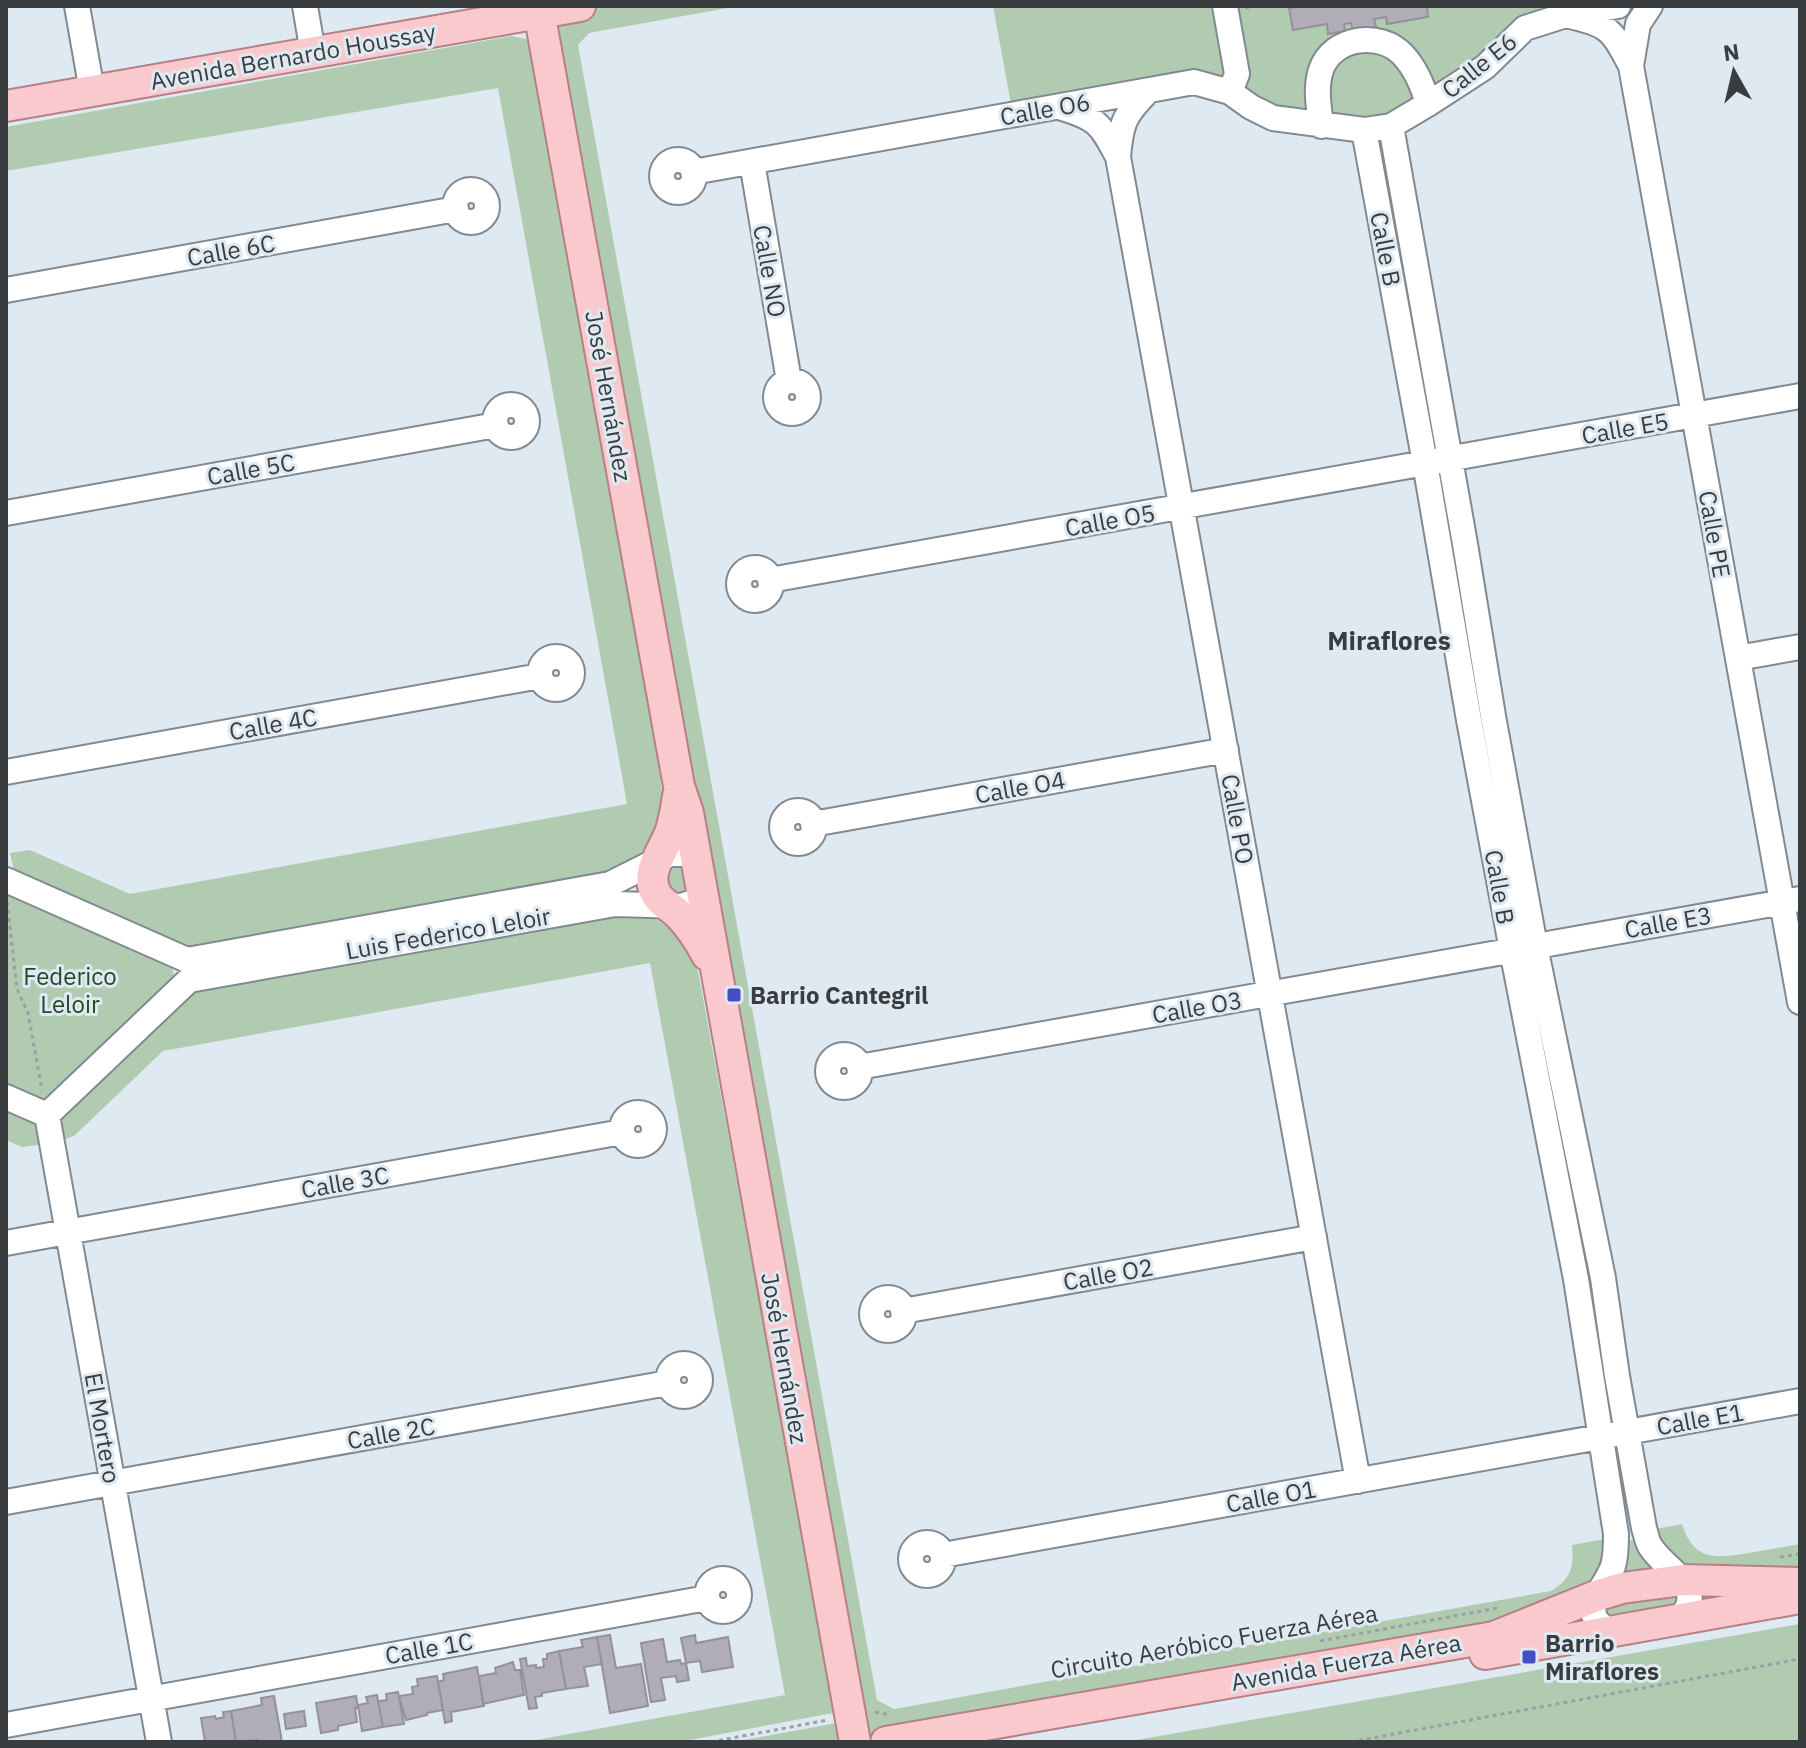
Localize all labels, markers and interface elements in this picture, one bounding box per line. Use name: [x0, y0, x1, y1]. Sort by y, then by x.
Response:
street label: Avenida Bernardo Houssay: [148, 15, 438, 97]
street label: Calle E6: [1435, 25, 1523, 105]
north arrow: [1694, 32, 1774, 112]
text: N: [1721, 36, 1741, 67]
street label: Calle O6: [997, 85, 1093, 133]
street label: Calle B: [1363, 209, 1409, 289]
street label: Calle NO: [746, 222, 794, 320]
street label: Calle 6C: [184, 227, 278, 273]
street label: José Hernández: [578, 308, 640, 484]
street label: Calle E5: [1579, 405, 1671, 451]
street label: Calle 5C: [204, 446, 298, 492]
street label: Calle PE: [1692, 488, 1738, 580]
street label: Calle O5: [1062, 496, 1158, 544]
district label: Miraflores: [1327, 623, 1451, 657]
street label: Calle 4C: [226, 701, 320, 747]
street label: Calle O4: [972, 763, 1068, 811]
street label: Calle PO: [1214, 771, 1262, 867]
street label: Calle B: [1478, 847, 1522, 927]
street label: Luis Federico Leloir: [343, 899, 553, 967]
street label: Calle E3: [1622, 899, 1714, 945]
park label: Federico Leloir: [23, 960, 117, 1020]
place label: Barrio Cantegril: [750, 979, 928, 1011]
street label: Calle O3: [1149, 983, 1245, 1031]
marker: Barrio Cantegril: [725, 986, 743, 1004]
street label: Calle 3C: [298, 1159, 392, 1205]
street label: Calle O2: [1060, 1250, 1156, 1298]
street label: José Hernández: [754, 1270, 816, 1446]
street label: El Mortero: [78, 1370, 128, 1486]
street label: Calle E1: [1654, 1396, 1746, 1442]
street label: Calle 2C: [344, 1410, 438, 1456]
street label: Calle O1: [1223, 1472, 1319, 1520]
street label: Circuito Aeróbico Fuerza Aérea: [1048, 1596, 1380, 1686]
street label: Calle 1C: [382, 1625, 476, 1671]
street label: Avenida Fuerza Aérea: [1228, 1626, 1464, 1698]
place label: Barrio Miraflores: [1545, 1627, 1659, 1687]
marker: Barrio Miraflores: [1520, 1648, 1538, 1666]

